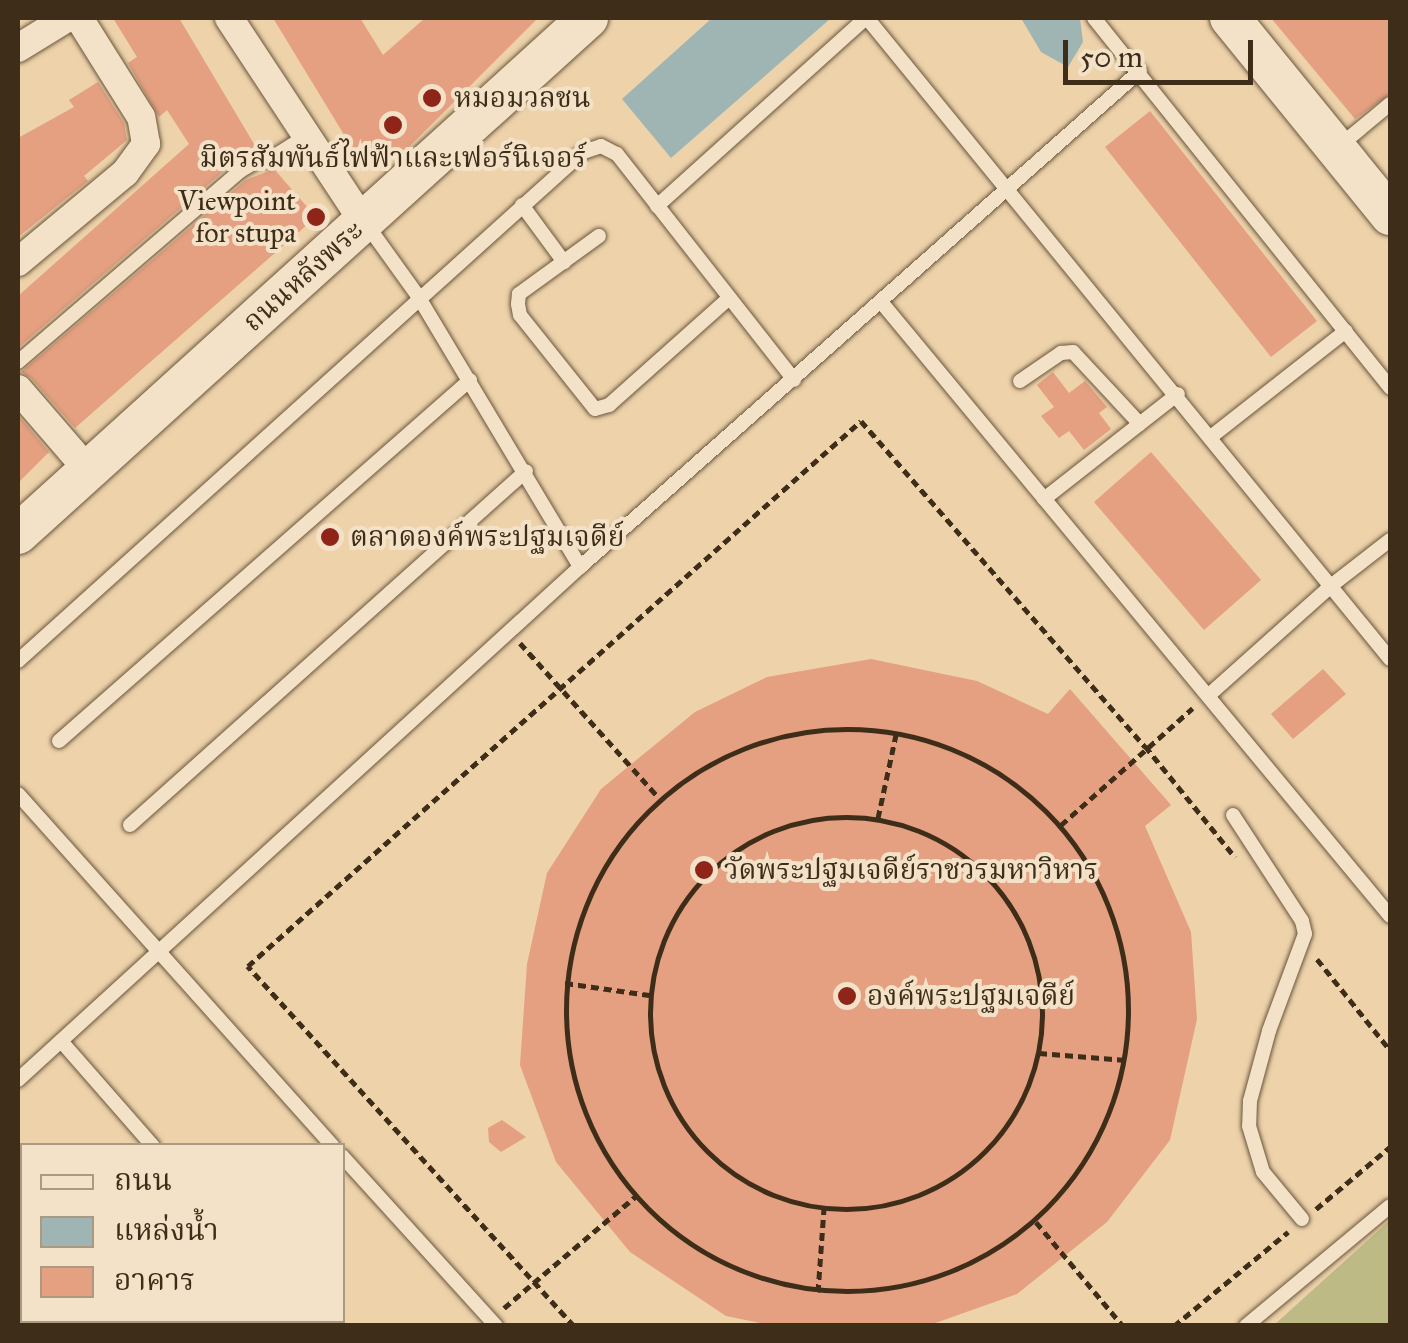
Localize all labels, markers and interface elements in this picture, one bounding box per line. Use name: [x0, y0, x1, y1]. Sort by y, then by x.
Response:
scale bar: [1068, 20, 1258, 82]
text: 50 m: [1080, 39, 1143, 75]
place label: หมอมวลชน: [454, 81, 590, 115]
marker: หมอมวลชน: [419, 85, 445, 111]
marker: มิตรสัมพันธ์ไฟฟ้าและเฟอร์นิเจอร์: [382, 114, 404, 136]
place label: มิตรสัมพันธ์ไฟฟ้าและเฟอร์นิเจอร์: [200, 141, 586, 175]
place label: Viewpoint for stupa: [178, 184, 296, 250]
marker: Viewpoint for stupa: [305, 206, 327, 228]
street label: ถนนหลังพระ: [236, 213, 370, 339]
place label: ตลาดองค์พระปฐมเจดีย์: [350, 520, 624, 554]
marker: ตลาดองค์พระปฐมเจดีย์: [319, 526, 341, 548]
place label: วัดพระปฐมเจดีย์ราชวรมหาวิหาร: [724, 853, 1098, 887]
marker: วัดพระปฐมเจดีย์ราชวรมหาวิหาร: [693, 859, 715, 881]
place label: องค์พระปฐมเจดีย์: [867, 979, 1075, 1013]
marker: องค์พระปฐมเจดีย์: [836, 985, 858, 1007]
legend: [20, 1143, 345, 1323]
text: ถนน: [114, 1162, 172, 1198]
text: แหล่งน้ำ: [114, 1212, 219, 1248]
text: อาคาร: [114, 1262, 195, 1298]

